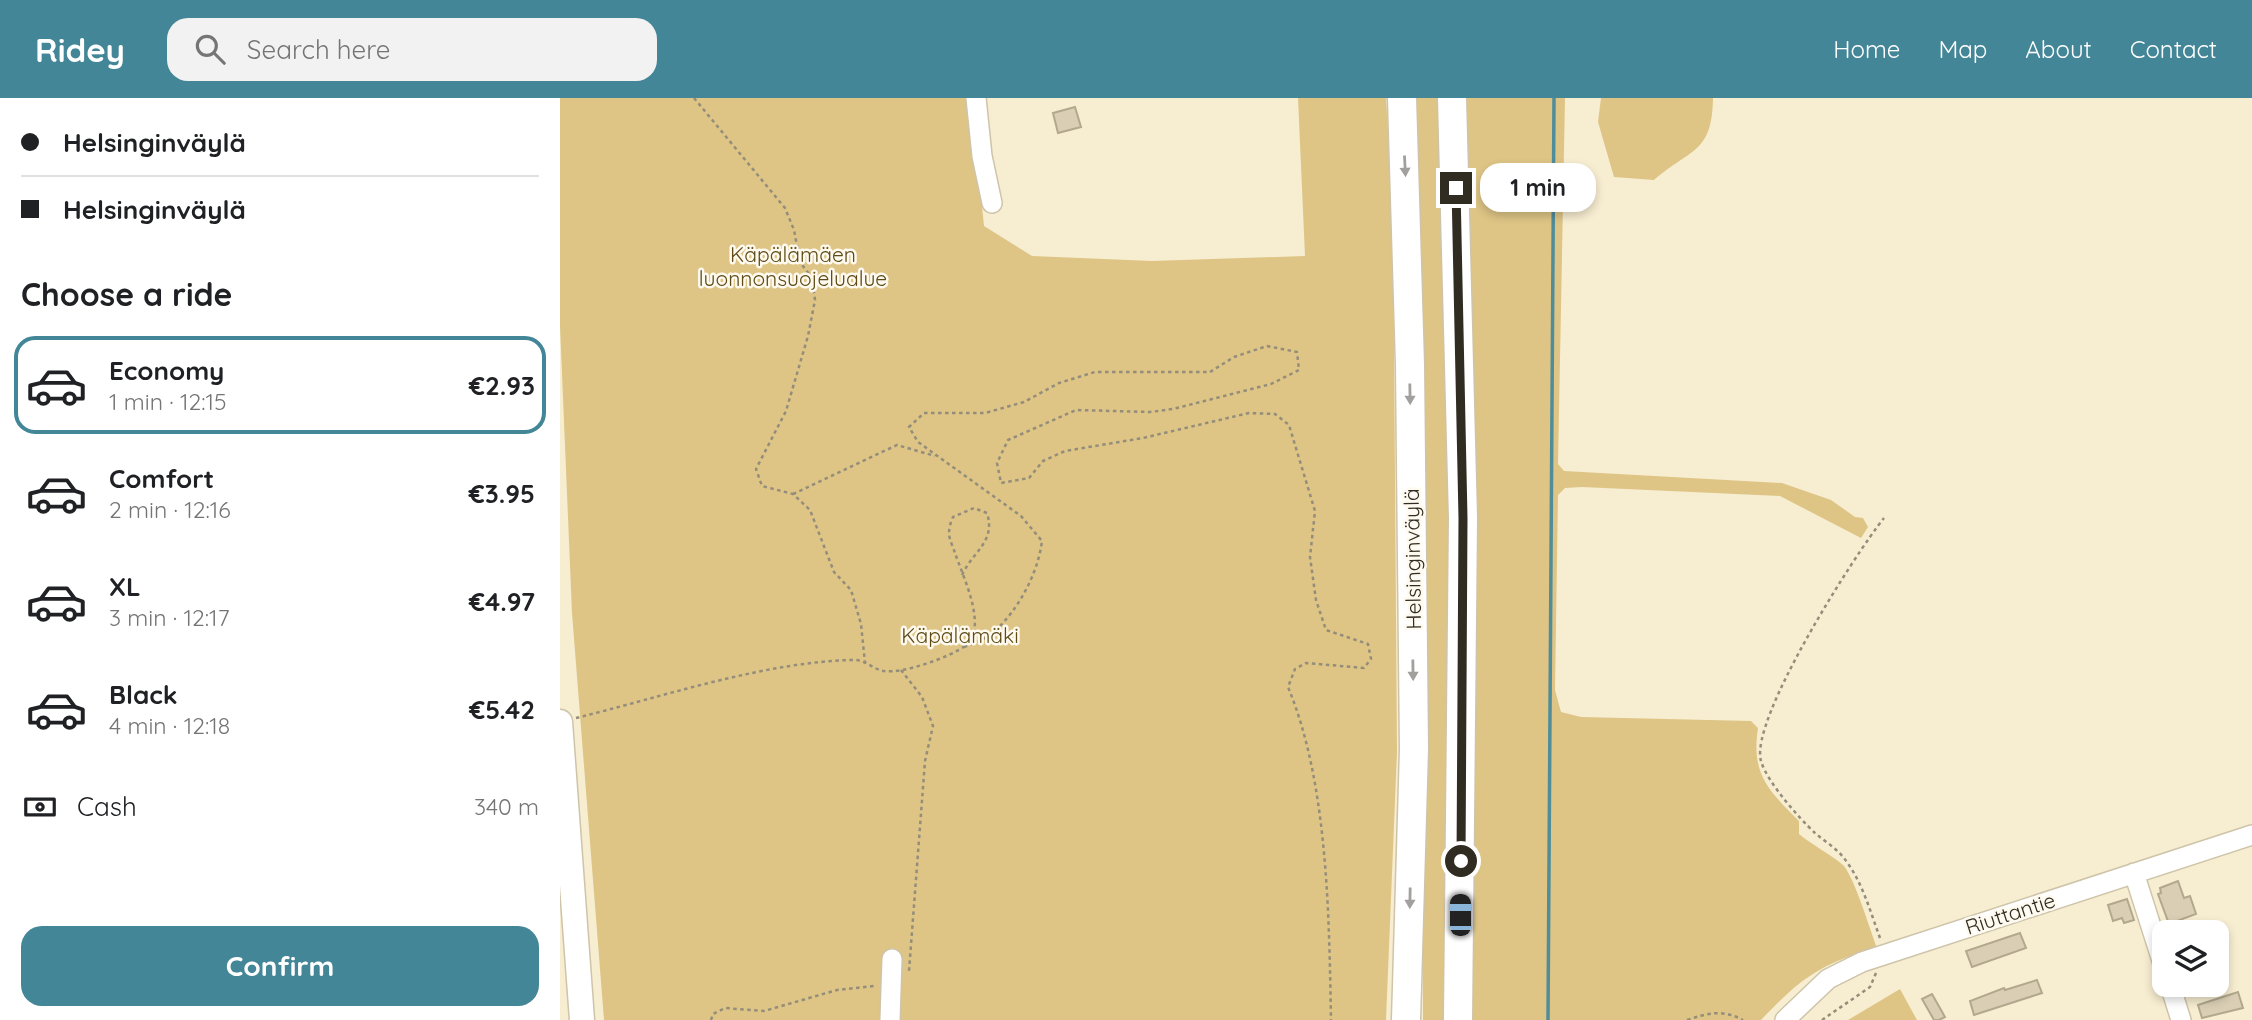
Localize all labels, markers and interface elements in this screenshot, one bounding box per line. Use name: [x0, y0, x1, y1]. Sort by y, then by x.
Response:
search box: [167, 18, 657, 81]
text: Ridey: [35, 29, 125, 70]
icon: search: [191, 30, 229, 68]
text: Search here: [247, 33, 390, 66]
text: Home: [1833, 34, 1900, 64]
text: Map: [1938, 34, 1987, 64]
text: About: [2025, 34, 2092, 64]
text: Contact: [2130, 34, 2217, 64]
text: Helsinginväylä: [63, 126, 246, 159]
one-way arrow: [1400, 155, 1411, 177]
callout: 1 min: [1480, 164, 1596, 212]
route end: [1440, 172, 1472, 204]
text: 1 min: [1510, 173, 1566, 202]
text: Helsinginväylä: [63, 193, 246, 226]
park label: Käpälämäen luonnonsuojelualue: [699, 241, 887, 291]
text: Choose a ride: [21, 274, 233, 314]
icon: car: [25, 354, 88, 417]
text: Economy: [109, 354, 224, 387]
text: €2.93: [469, 369, 535, 402]
one-way arrow: [1404, 383, 1416, 405]
text: 1 min · 12:15: [109, 387, 227, 416]
icon: car: [25, 462, 88, 525]
text: Comfort: [109, 462, 214, 495]
text: €3.95: [469, 477, 535, 510]
street label: Helsinginväylä: [1398, 488, 1426, 630]
text: 2 min · 12:16: [109, 495, 231, 524]
icon: car: [25, 570, 88, 633]
text: XL: [109, 570, 141, 603]
text: €4.97: [469, 585, 535, 618]
text: 3 min · 12:17: [109, 603, 229, 632]
park label: Käpälämäki: [901, 622, 1019, 648]
one-way arrow: [1407, 659, 1419, 681]
icon: car: [25, 678, 88, 741]
text: Black: [109, 678, 178, 711]
text: €5.42: [469, 693, 535, 726]
text: 4 min · 12:18: [109, 711, 230, 740]
icon: cash: [21, 788, 59, 826]
text: Cash: [77, 790, 137, 823]
text: 340 m: [474, 792, 539, 821]
route start: [1445, 845, 1477, 877]
street label: Riuttantie: [1962, 886, 2058, 940]
one-way arrow: [1404, 887, 1416, 909]
car: [1450, 894, 1471, 936]
map controls: [2152, 920, 2229, 997]
button: layers: [2152, 920, 2229, 997]
button: Confirm: [21, 926, 539, 1006]

